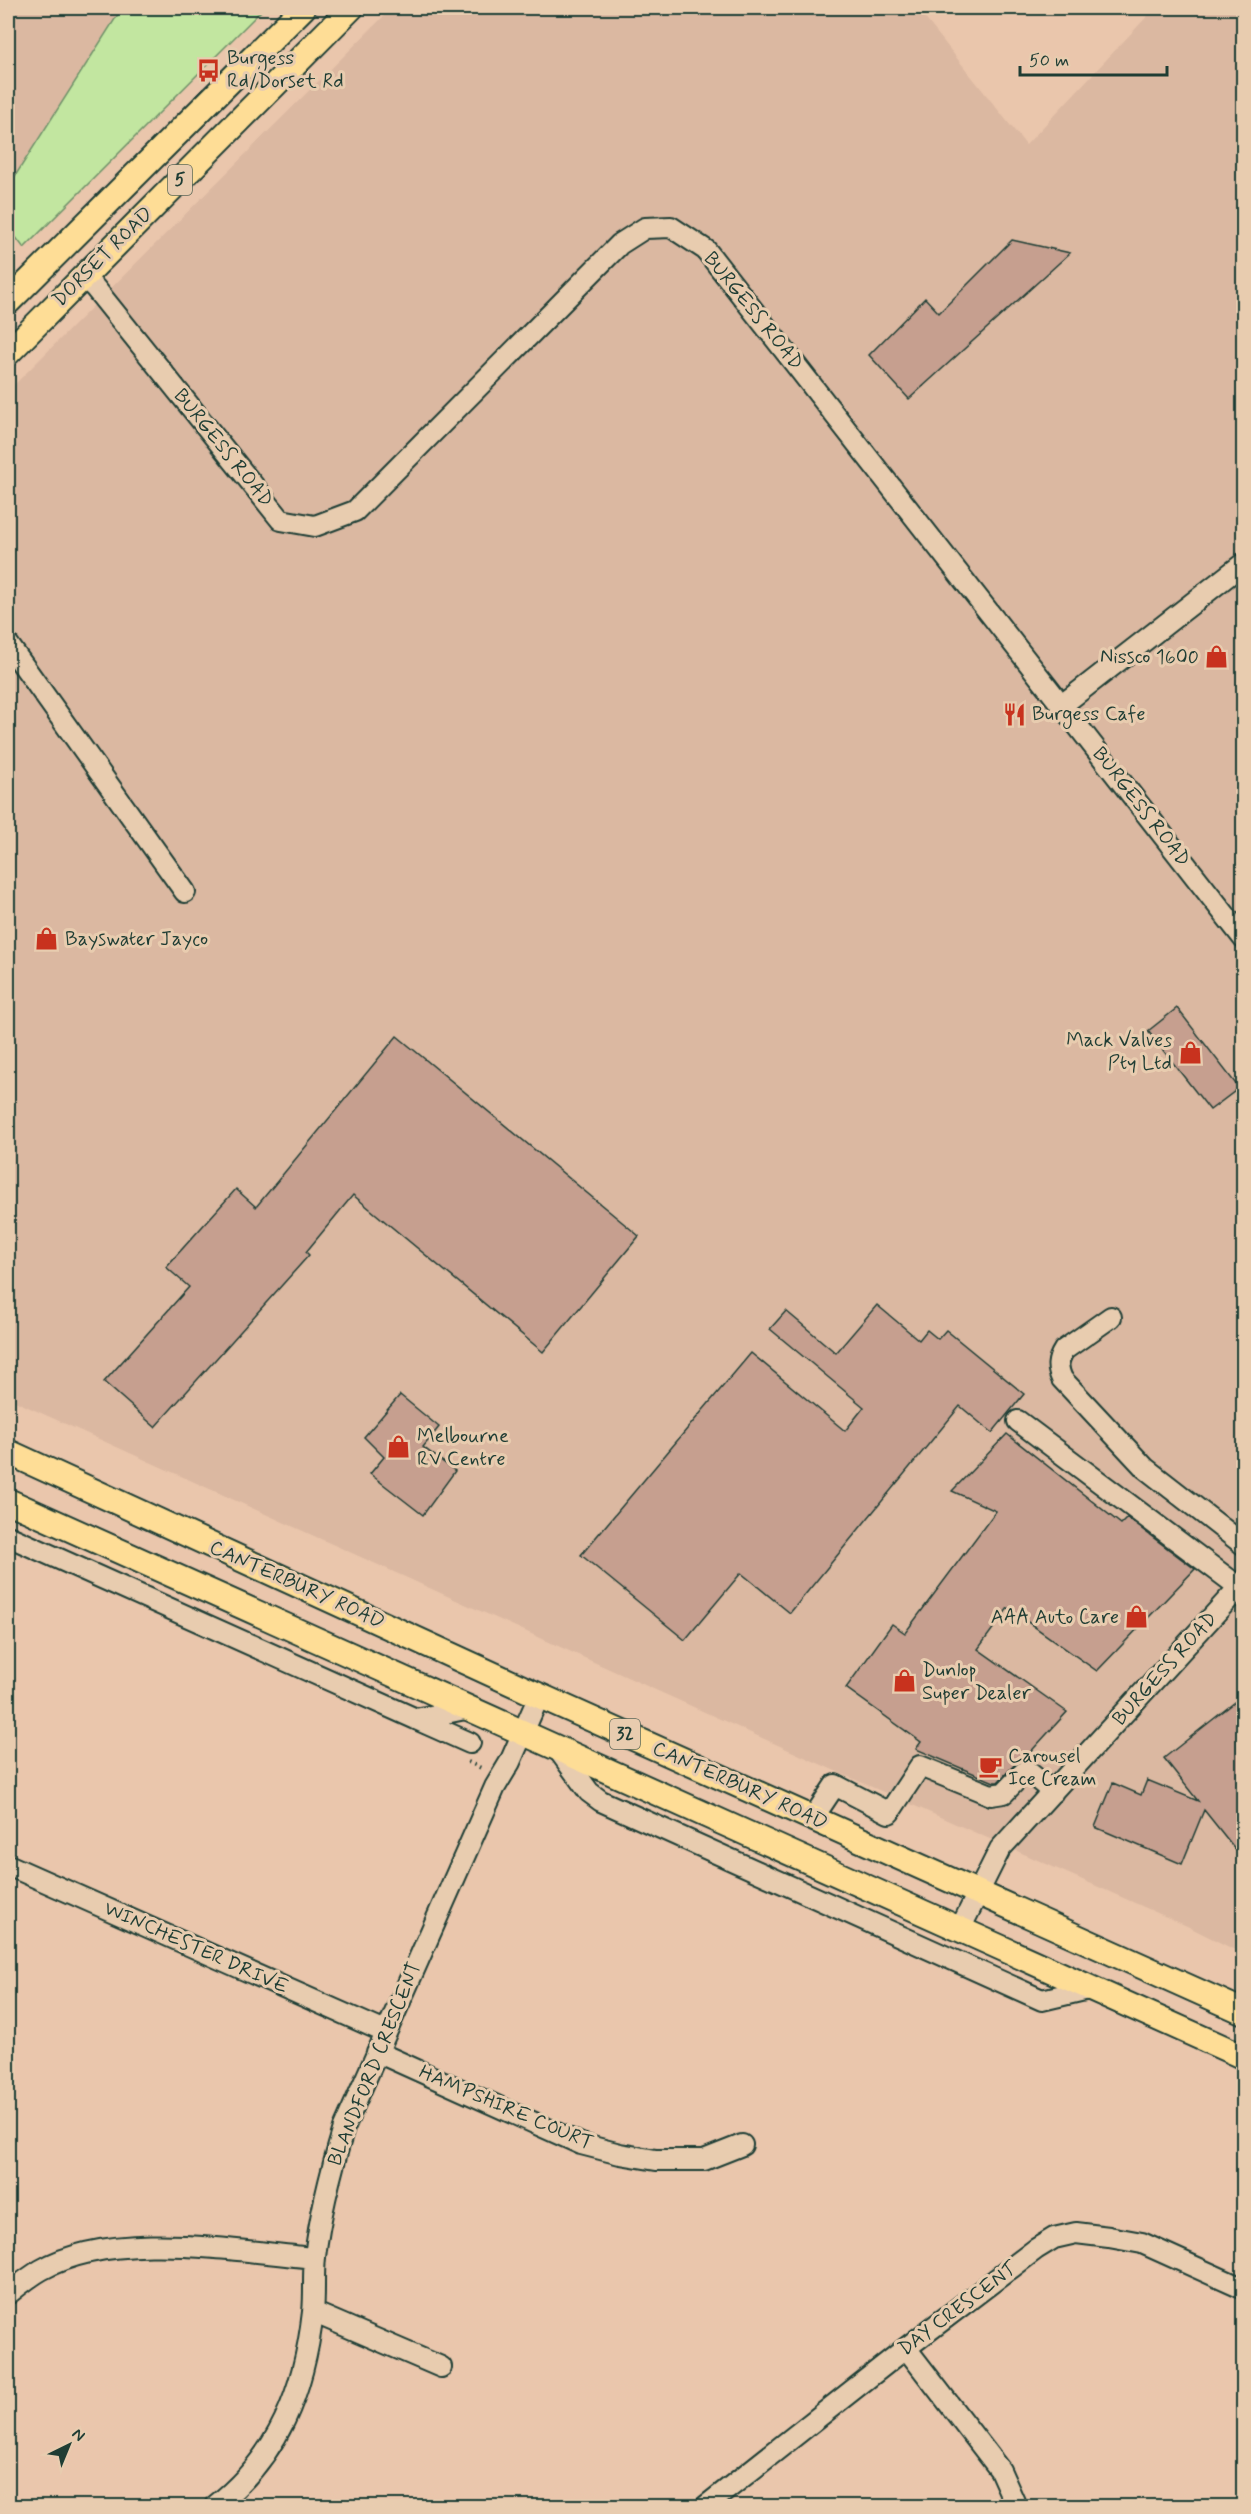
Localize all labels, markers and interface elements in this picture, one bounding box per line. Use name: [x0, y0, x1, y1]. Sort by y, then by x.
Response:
scale bar: [1020, 39, 1167, 77]
place label: Burgess Rd/Dorset Rd: [227, 45, 344, 95]
text: 50 m: [1029, 49, 1069, 73]
bus stop icon: Burgess Rd/Dorset Rd: [196, 57, 222, 83]
road number: 5: [168, 165, 192, 195]
street label: DORSET ROAD: [47, 201, 159, 313]
street label: BURGESS ROAD: [697, 246, 809, 376]
street label: BURGESS ROAD: [167, 383, 279, 513]
place label: Nissco 1600: [1100, 644, 1199, 671]
shop icon: Nissco 1600: [1204, 644, 1230, 670]
restaurant icon: Burgess Cafe: [1001, 701, 1027, 727]
place label: Burgess Cafe: [1032, 701, 1145, 729]
street label: BURGESS ROAD: [1086, 742, 1196, 872]
shop icon: Bayswater Jayco: [34, 926, 60, 952]
place label: Bayswater Jayco: [65, 926, 208, 953]
place label: Mack Valves Pty Ltd: [1066, 1027, 1172, 1077]
shop icon: Mack Valves Pty Ltd: [1177, 1039, 1203, 1065]
place label: Melbourne RV Centre: [417, 1423, 509, 1473]
shop icon: Melbourne RV Centre: [386, 1434, 412, 1460]
street label: CANTERBURY ROAD: [205, 1534, 389, 1636]
place label: AAA Auto Care: [991, 1604, 1119, 1631]
shop icon: AAA Auto Care: [1124, 1604, 1150, 1630]
street label: BURGESS ROAD: [1107, 1606, 1223, 1732]
place label: Dunlop Super Dealer: [922, 1657, 1032, 1707]
shop icon: Dunlop Super Dealer: [891, 1668, 917, 1694]
road number: 32: [610, 1719, 640, 1749]
street label: CANTERBURY ROAD: [648, 1735, 832, 1837]
place label: Carousel Ice Cream: [1008, 1743, 1096, 1793]
cafe icon: Carousel Ice Cream: [977, 1754, 1003, 1780]
street label: WINCHESTER DRIVE: [100, 1895, 292, 2001]
street label: BLANDFORD CRESCENT: [322, 1958, 428, 2170]
street label: HAMPSHIRE COURT: [415, 2059, 597, 2157]
street label: DAY CRESCENT: [893, 2255, 1024, 2363]
north arrow: [39, 2415, 99, 2475]
text: N: [67, 2424, 89, 2446]

